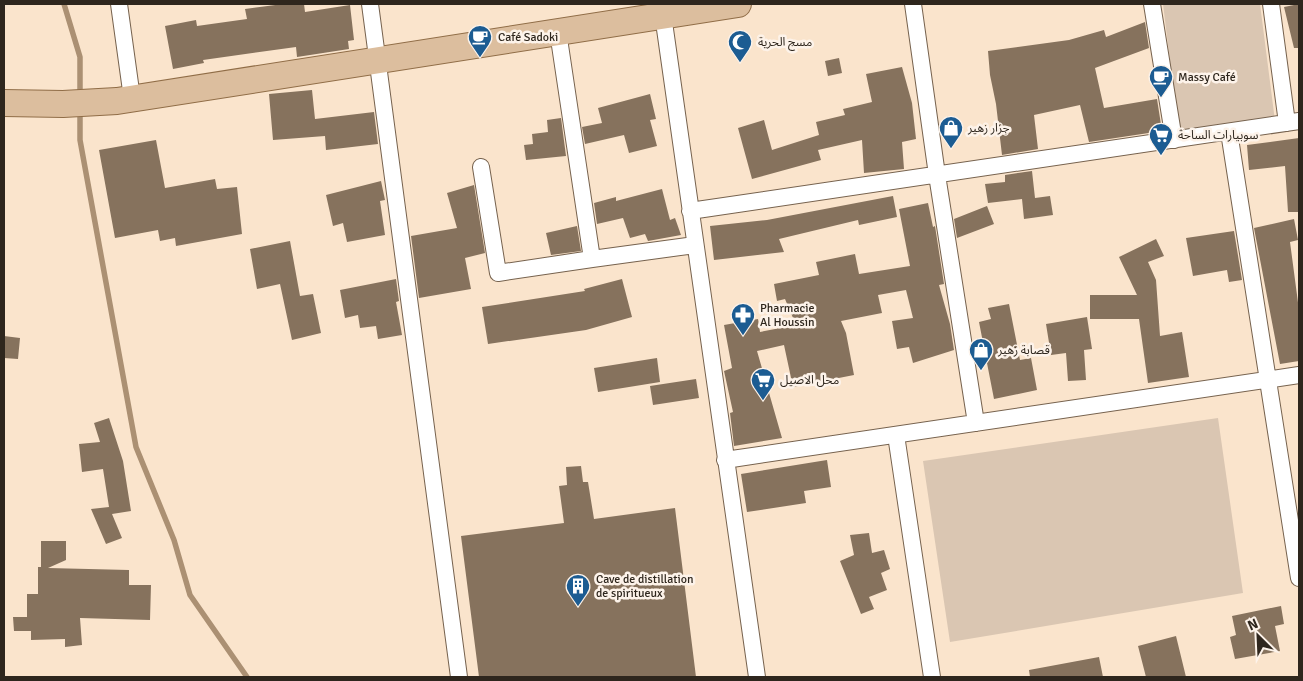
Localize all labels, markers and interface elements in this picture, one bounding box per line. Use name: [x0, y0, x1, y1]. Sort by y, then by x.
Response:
cafe icon: Café Sadoki: [467, 24, 493, 58]
mosque icon: مسج الحرية: [727, 29, 753, 63]
place label: Café Sadoki: [498, 30, 558, 45]
place label: مسج الحرية: [758, 35, 812, 51]
cafe icon: Massy Café: [1148, 64, 1174, 98]
place label: Massy Café: [1178, 70, 1236, 85]
shop icon: جزار زهير: [938, 115, 964, 149]
place label: جزار زهير: [967, 121, 1009, 136]
supermarket icon: سوبيارات الساحة: [1148, 122, 1174, 156]
place label: سوبيارات الساحة: [1178, 128, 1258, 143]
place label: Pharmacie Al Houssin: [760, 301, 815, 330]
pharmacy icon: Pharmacie Al Houssin: [730, 302, 756, 336]
shop icon: قصابة زهير: [968, 337, 994, 371]
place label: قصابة زهير: [997, 343, 1050, 358]
supermarket icon: محل الاصيل: [750, 367, 776, 401]
place label: محل الاصيل: [780, 373, 839, 388]
place label: Cave de distillation de spiritueux: [596, 572, 694, 601]
building icon: Cave de distillation de spiritueux: [565, 573, 591, 607]
north arrow: [1233, 611, 1283, 661]
text: N: [1245, 615, 1261, 634]

